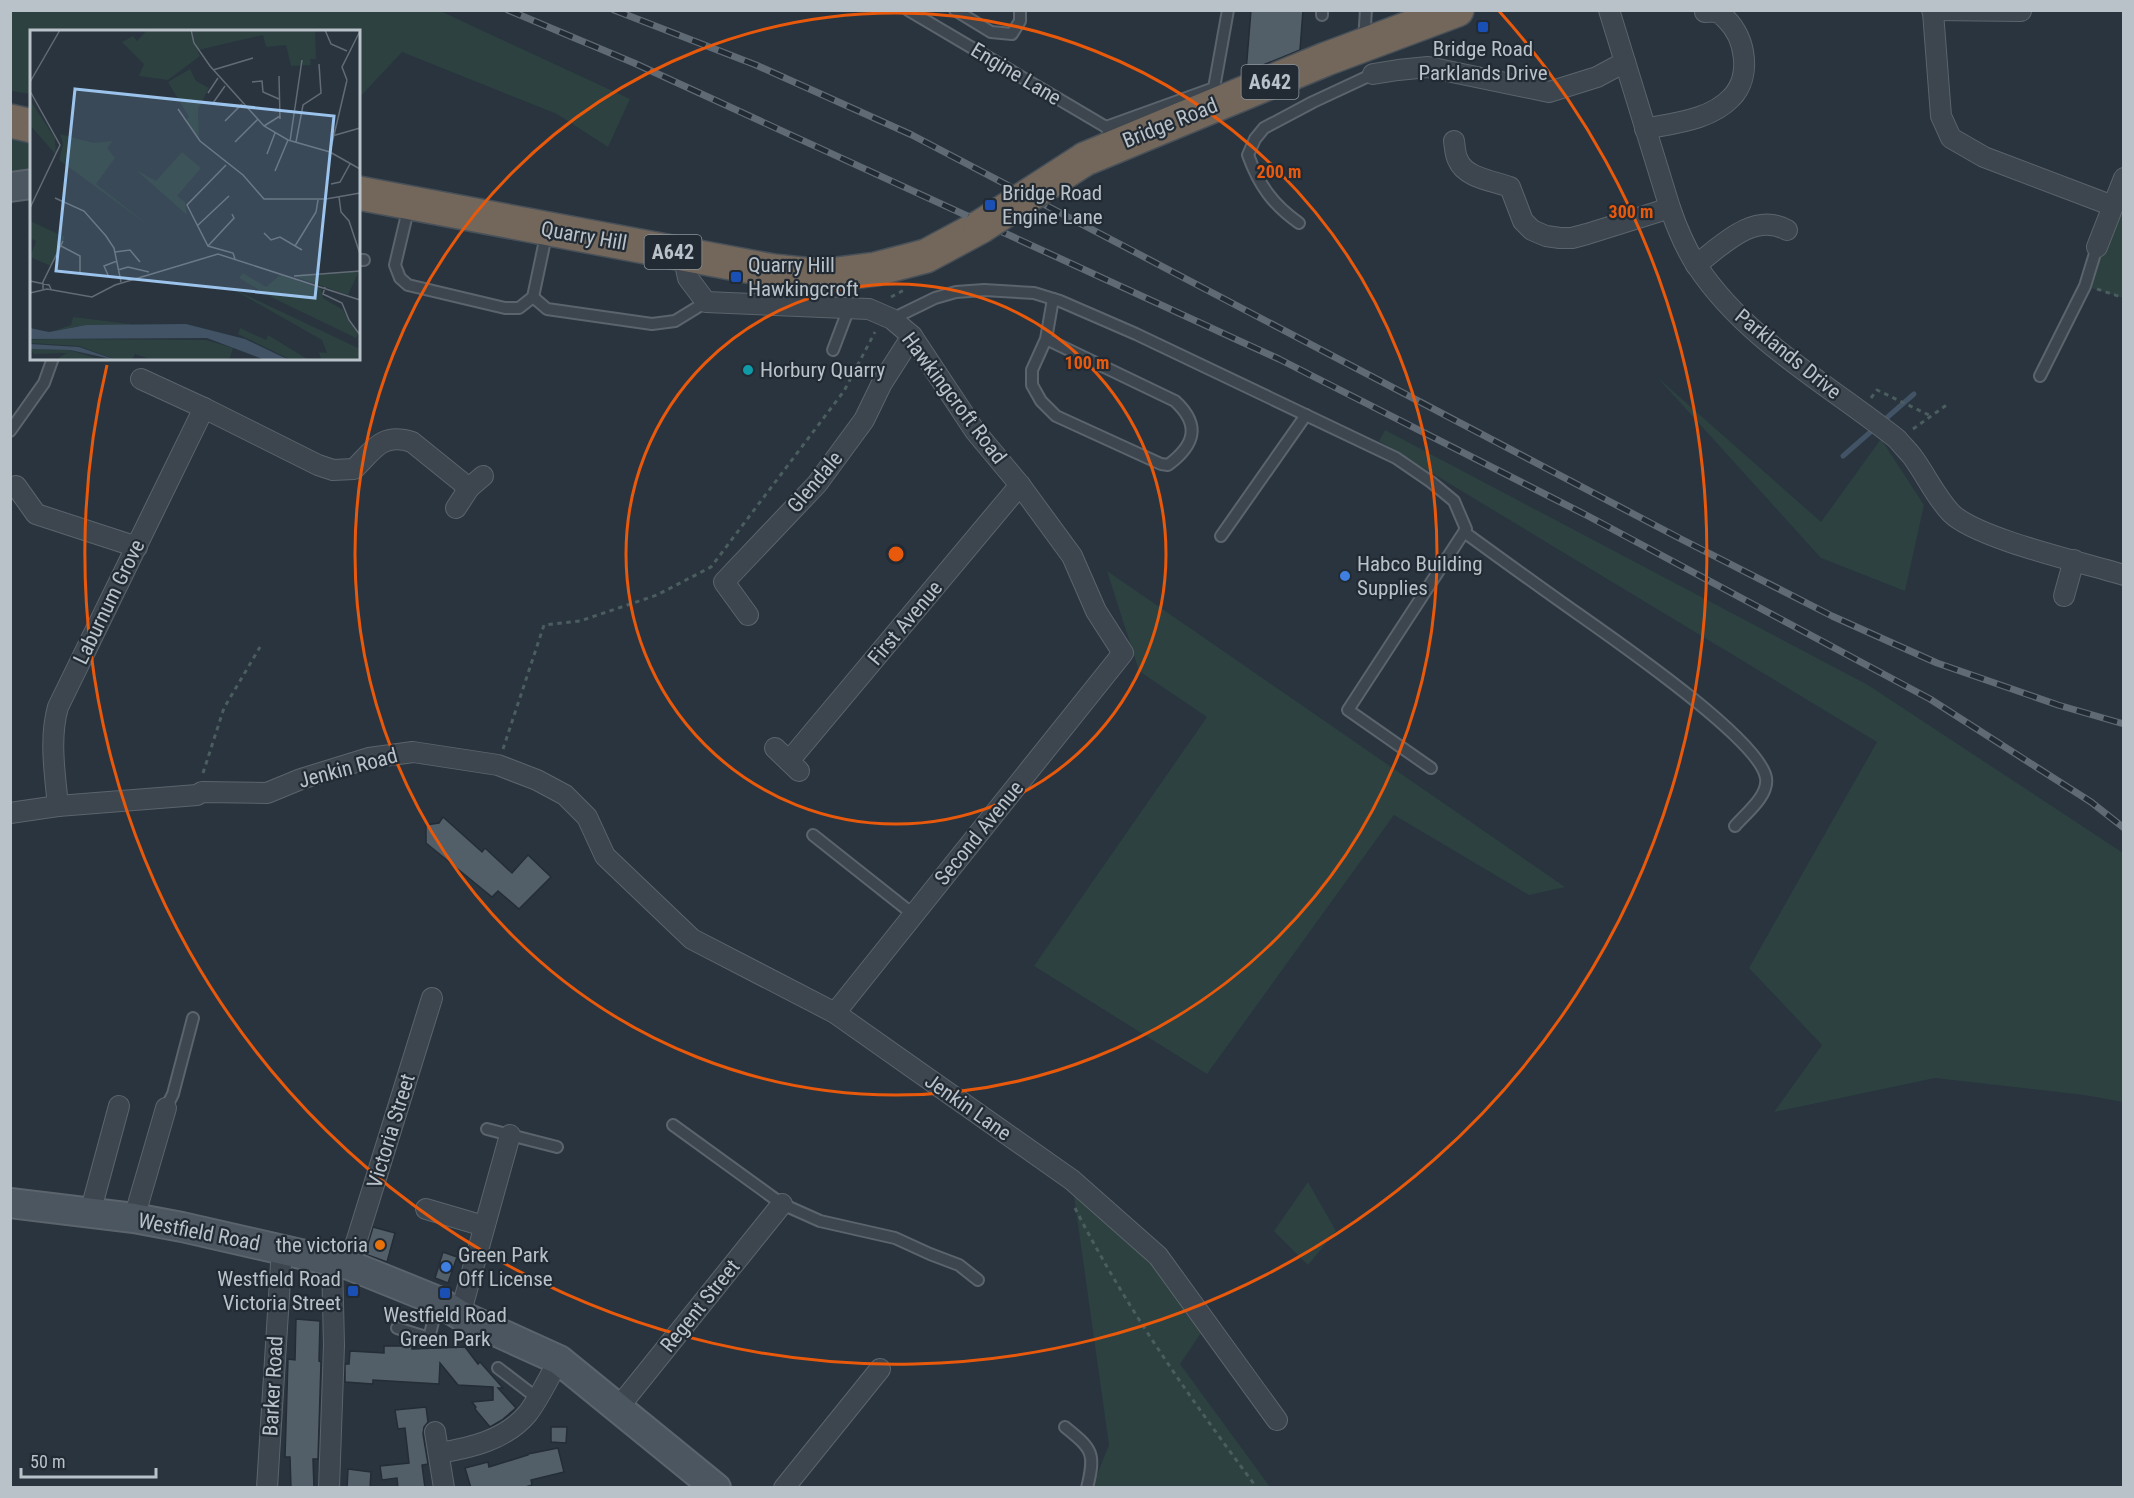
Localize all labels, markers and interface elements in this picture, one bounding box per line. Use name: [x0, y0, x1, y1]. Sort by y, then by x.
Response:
marker: Bridge Road Parklands Drive: [1476, 20, 1490, 34]
inset map: [30, 30, 360, 360]
place label: Bridge Road Parklands Drive: [1418, 37, 1548, 85]
street label: Engine Lane: [967, 38, 1065, 110]
road number: A642: [1242, 65, 1298, 99]
street label: Bridge Road: [1119, 93, 1221, 153]
text: 200 m: [1257, 161, 1301, 182]
place label: Bridge Road Engine Lane: [1002, 181, 1103, 229]
marker: Bridge Road Engine Lane: [983, 198, 997, 212]
text: 300 m: [1609, 201, 1653, 222]
street label: Quarry Hill: [539, 217, 629, 255]
road number: A642: [644, 235, 702, 269]
place label: Quarry Hill Hawkingcroft: [748, 253, 859, 301]
marker: Quarry Hill Hawkingcroft: [729, 270, 743, 284]
street label: Parklands Drive: [1730, 304, 1846, 404]
street label: Hawkingcroft Road: [897, 328, 1011, 468]
text: 100 m: [1065, 352, 1109, 373]
place label: Horbury Quarry: [760, 358, 885, 382]
marker: Horbury Quarry: [741, 363, 755, 377]
street label: Glendale: [783, 446, 848, 517]
street label: Laburnum Grove: [68, 536, 150, 668]
centre of rings: [886, 544, 906, 564]
place label: Habco Building Supplies: [1357, 552, 1483, 600]
marker: Habco Building Supplies: [1338, 569, 1352, 583]
street label: First Avenue: [863, 576, 947, 670]
street label: Jenkin Road: [296, 743, 400, 793]
street label: Second Avenue: [930, 776, 1028, 890]
street label: Jenkin Lane: [920, 1069, 1016, 1145]
street label: Victoria Street: [362, 1071, 420, 1191]
street label: Westfield Road: [136, 1208, 262, 1256]
place label: the victoria: [276, 1233, 368, 1257]
marker: the victoria: [373, 1238, 387, 1252]
place label: Green Park Off License: [458, 1243, 553, 1291]
street label: Regent Street: [656, 1255, 744, 1357]
marker: Green Park Off License: [439, 1260, 453, 1274]
place label: Westfield Road Victoria Street: [217, 1267, 341, 1315]
marker: Westfield Road Victoria Street: [346, 1284, 360, 1298]
marker: Westfield Road Green Park: [438, 1286, 452, 1300]
place label: Westfield Road Green Park: [383, 1303, 507, 1351]
street label: Barker Road: [258, 1335, 288, 1437]
scale bar: [21, 1441, 156, 1479]
text: 50 m: [30, 1451, 65, 1472]

